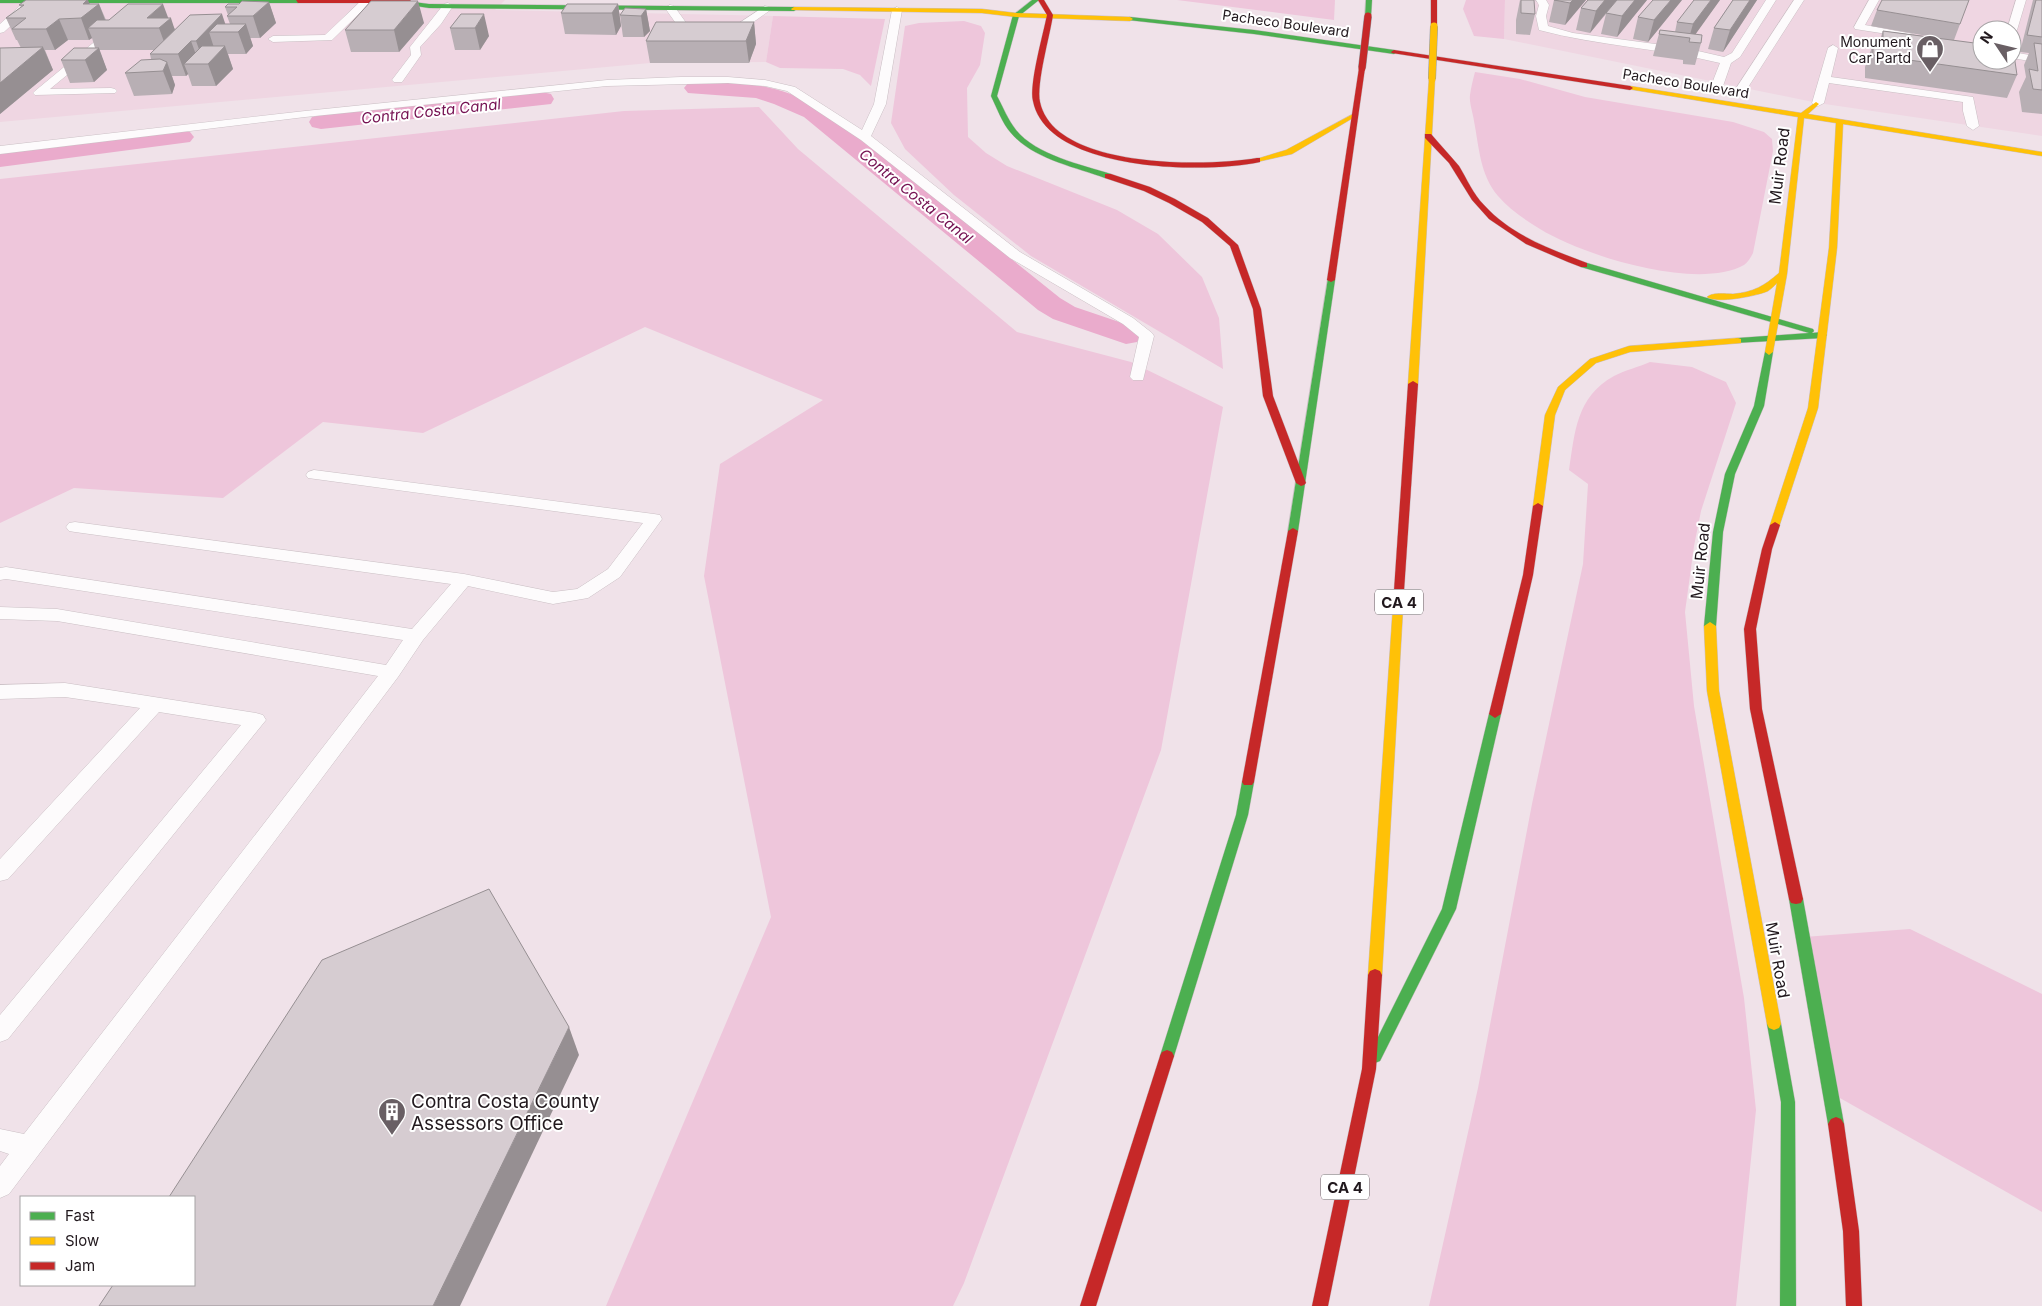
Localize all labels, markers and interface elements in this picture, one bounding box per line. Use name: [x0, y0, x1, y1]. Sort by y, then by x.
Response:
street label: Pacheco Boulevard: [1221, 6, 1351, 40]
north arrow: [1972, 20, 2022, 70]
text: N: [1976, 28, 1996, 47]
place label: Monument Car Partd: [1840, 33, 1911, 66]
shop icon: Monument Car Partd: [1915, 34, 1945, 73]
street label: Pacheco Boulevard: [1621, 65, 1751, 101]
water label: Contra Costa Canal: [360, 94, 502, 128]
street label: Muir Road: [1764, 127, 1794, 205]
water label: Contra Costa Canal: [855, 144, 977, 248]
street label: Muir Road: [1686, 522, 1714, 600]
road number: CA 4: [1375, 590, 1423, 614]
street label: Muir Road: [1761, 920, 1795, 1000]
place label: Contra Costa County Assessors Office: [411, 1090, 600, 1135]
building icon: Contra Costa County Assessors Office: [377, 1097, 407, 1136]
road number: CA 4: [1321, 1174, 1369, 1200]
legend: [20, 1196, 195, 1286]
text: Fast: [65, 1206, 95, 1225]
text: Slow: [65, 1231, 99, 1250]
text: Jam: [65, 1256, 95, 1275]

